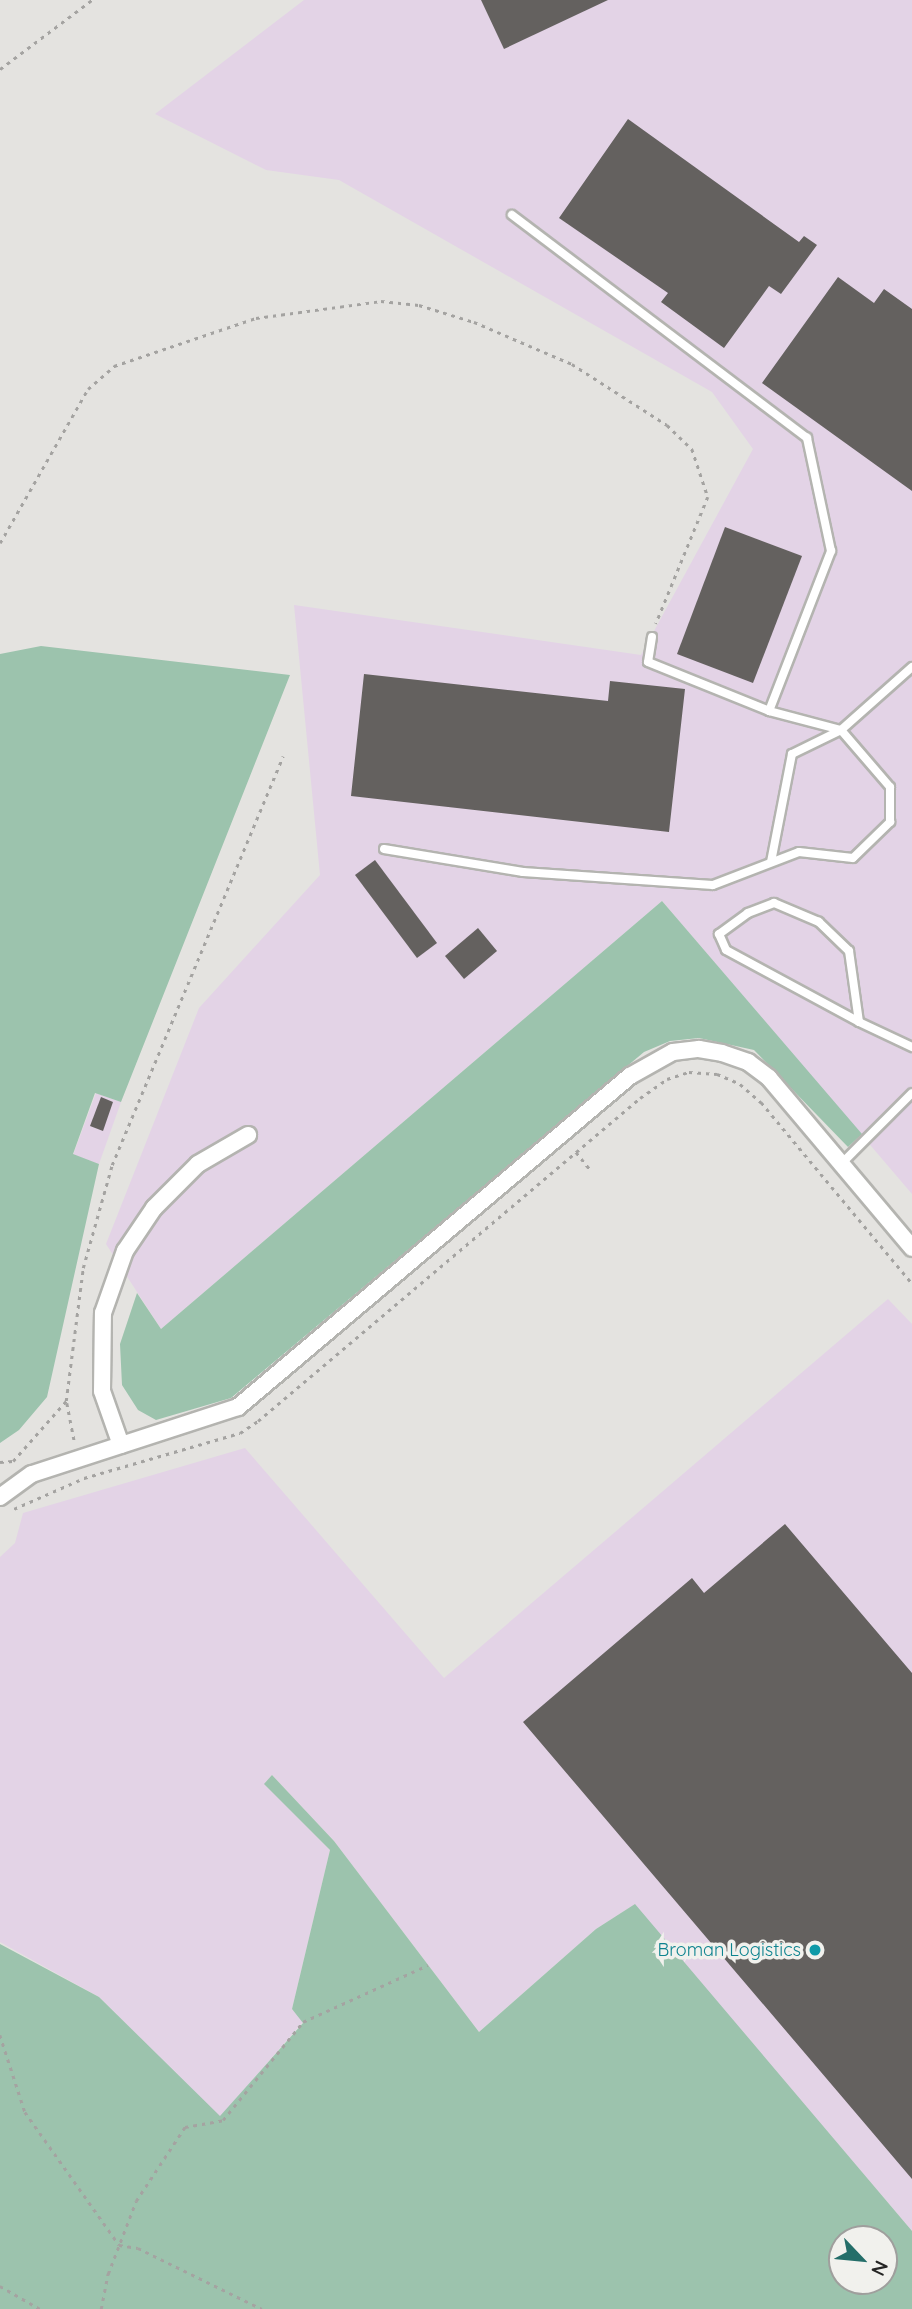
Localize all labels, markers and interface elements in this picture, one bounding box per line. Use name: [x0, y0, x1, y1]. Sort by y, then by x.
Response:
place label: Broman Logistics: [658, 1939, 801, 1961]
marker: Broman Logistics: [807, 1942, 823, 1958]
north arrow: [828, 2225, 898, 2295]
text: N: [866, 2257, 894, 2280]

